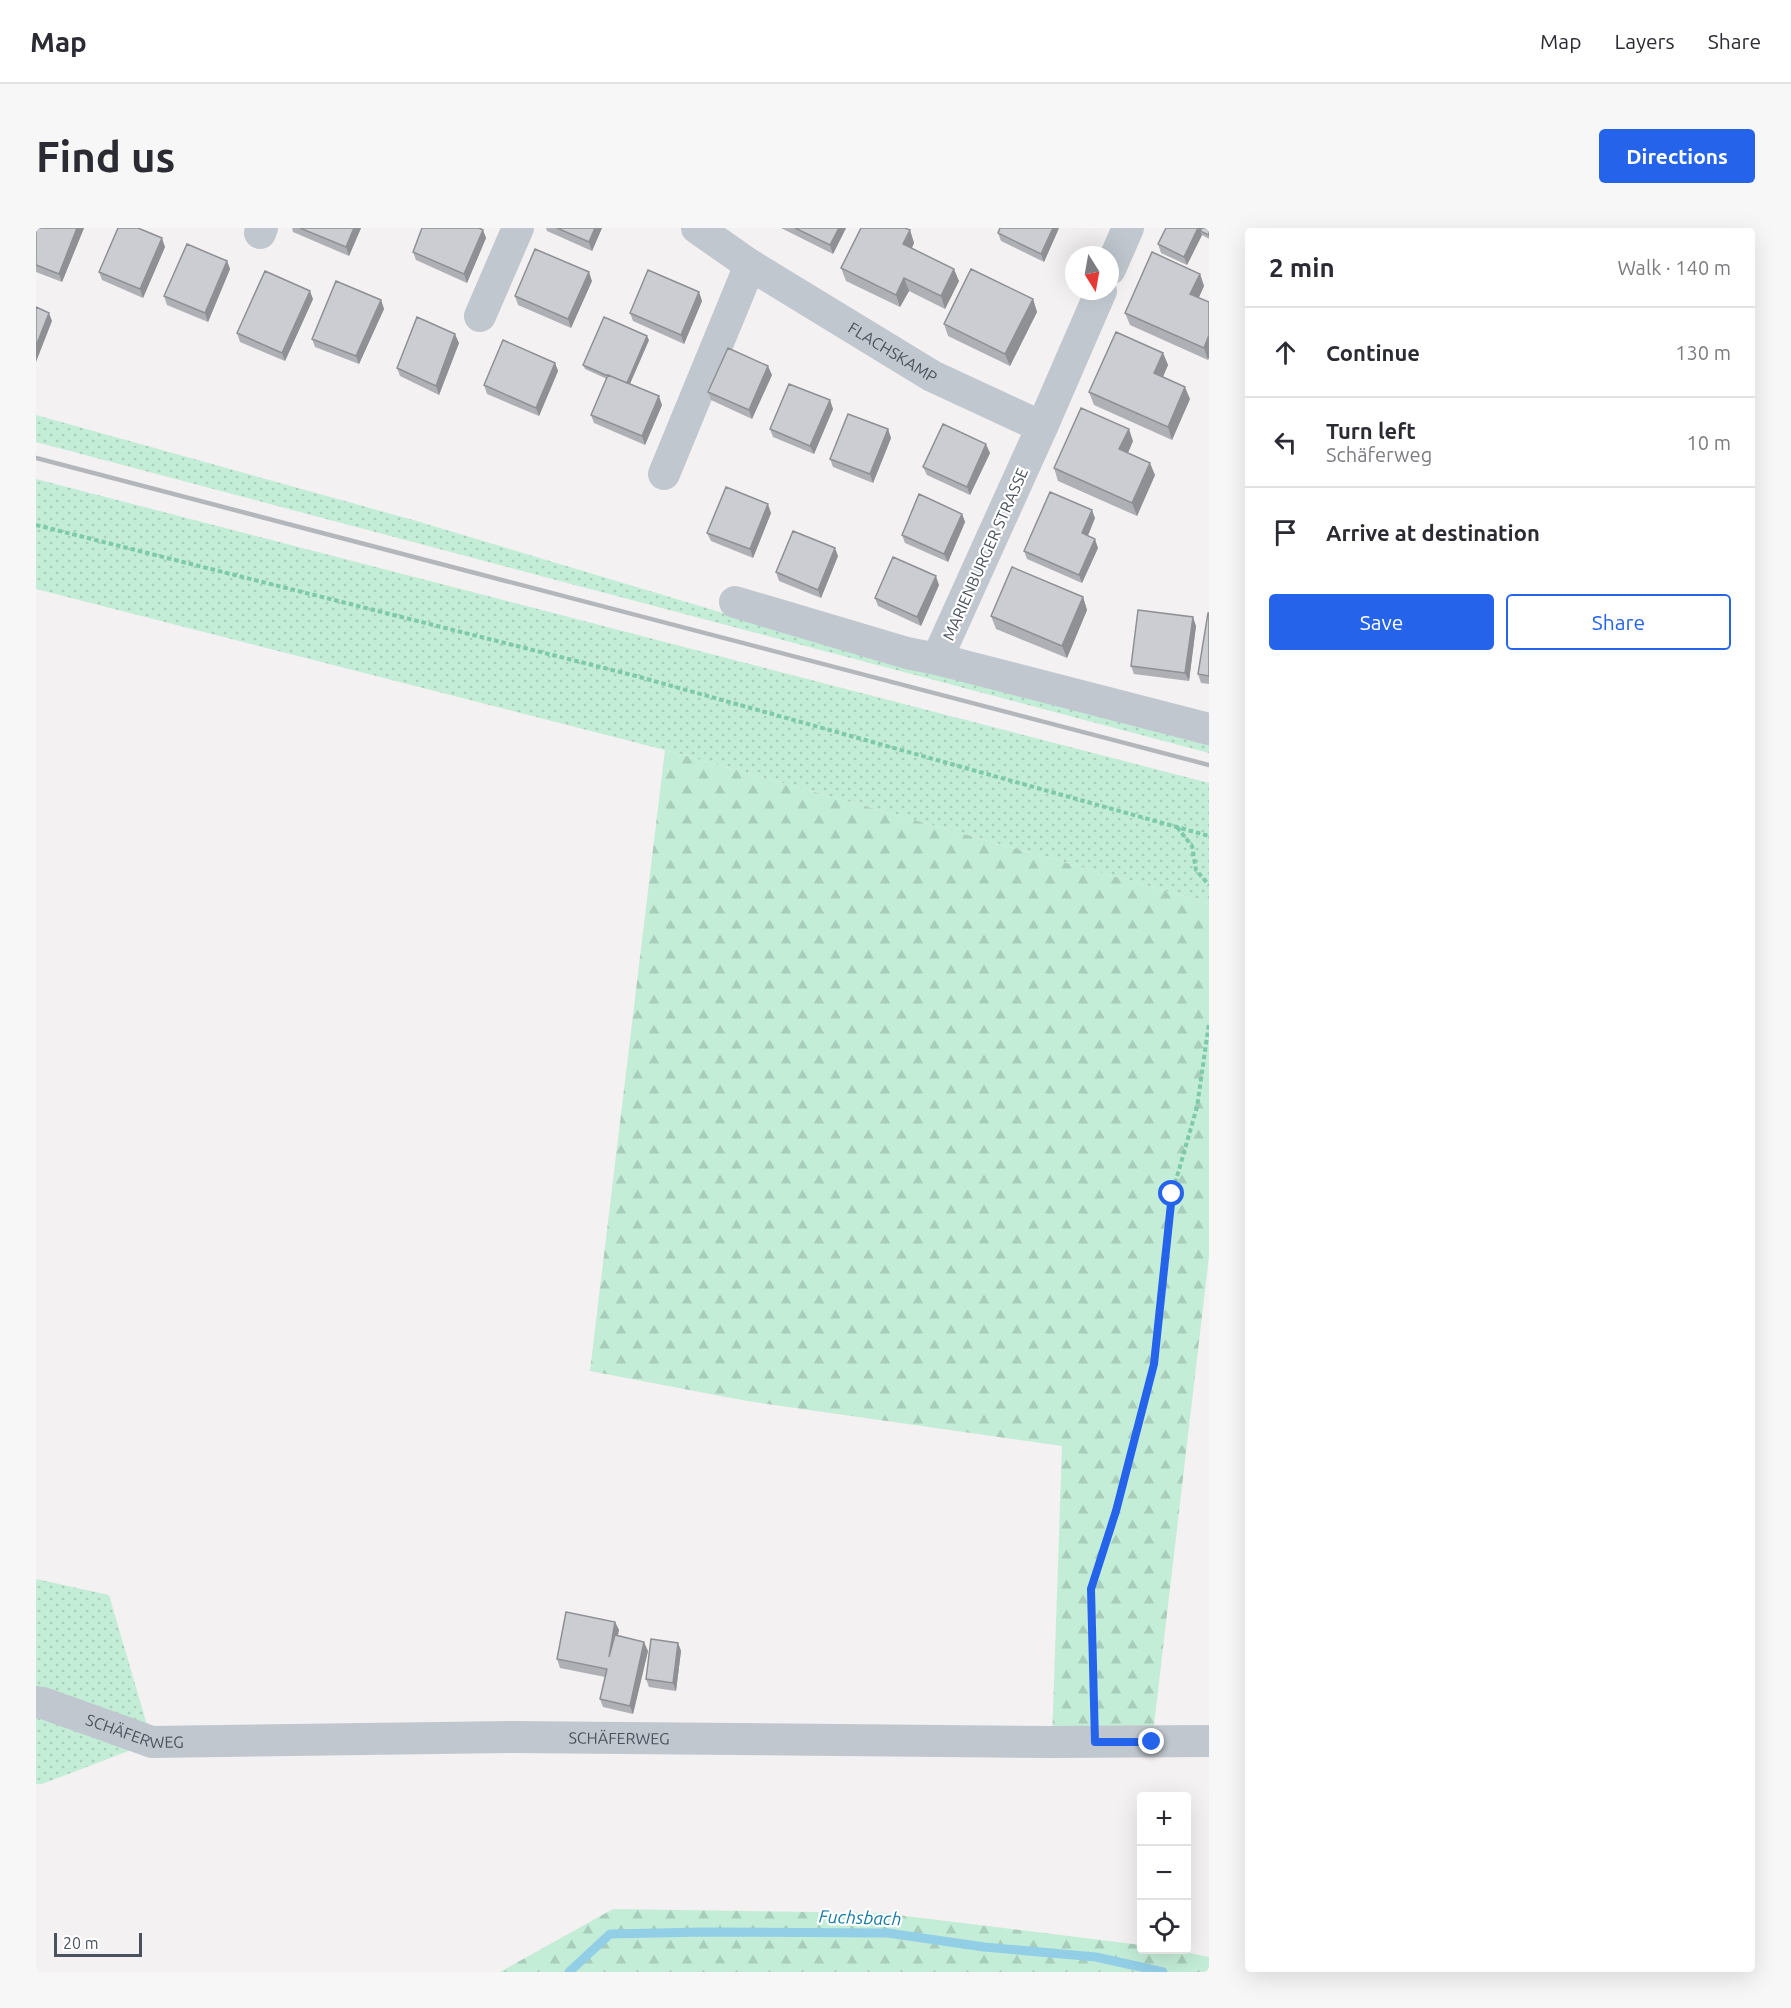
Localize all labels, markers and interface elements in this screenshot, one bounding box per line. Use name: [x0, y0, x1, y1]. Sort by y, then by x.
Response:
text: Map: [30, 26, 87, 57]
text: Map: [1540, 29, 1581, 53]
text: Layers: [1614, 29, 1675, 53]
text: Share: [1708, 29, 1761, 53]
button: Directions: [1599, 129, 1755, 183]
text: Find us: [36, 133, 175, 180]
north arrow: [1065, 246, 1119, 300]
text: 2 min: [1269, 253, 1335, 282]
text: Walk · 140 m: [1618, 256, 1731, 279]
street label: FLACHSKAMP: [845, 318, 941, 386]
icon: ahead: [1269, 336, 1302, 369]
text: Continue: [1326, 340, 1420, 365]
text: 130 m: [1675, 341, 1731, 364]
text: Turn left: [1326, 418, 1416, 443]
icon: left: [1269, 426, 1302, 459]
text: 10 m: [1687, 431, 1731, 454]
text: Schäferweg: [1326, 443, 1432, 466]
street label: MARIENBURGER STRASSE: [939, 465, 1031, 643]
icon: arrive: [1269, 516, 1302, 549]
text: Arrive at destination: [1326, 520, 1540, 545]
button: Save: [1269, 594, 1494, 650]
button: Share: [1506, 594, 1731, 650]
route start: [1158, 1180, 1184, 1206]
street label: SCHÄFERWEG: [84, 1710, 184, 1751]
route end: [1138, 1728, 1164, 1754]
street label: SCHÄFERWEG: [568, 1729, 670, 1747]
map controls: [1137, 1792, 1191, 1954]
button: +: [1137, 1792, 1191, 1846]
button: −: [1137, 1846, 1191, 1900]
button: locate: [1137, 1900, 1191, 1954]
water label: Fuchsbach: [818, 1906, 902, 1928]
scale bar: [54, 1930, 142, 1958]
text: 20 m: [63, 1934, 99, 1952]

